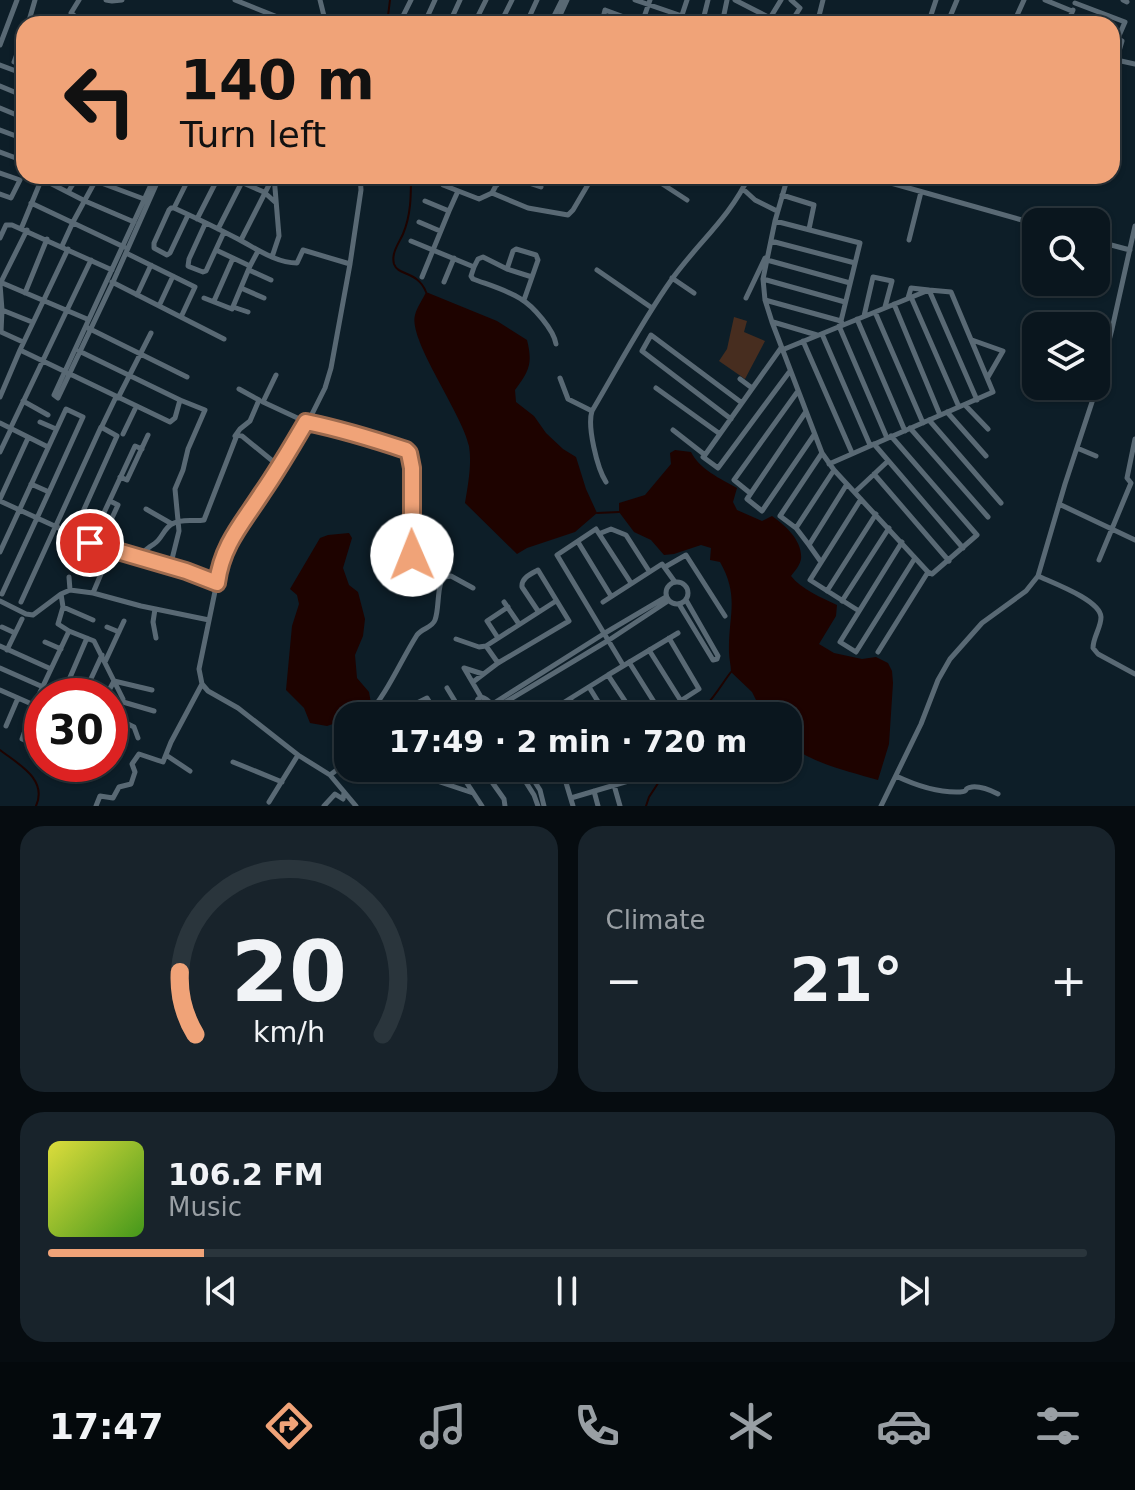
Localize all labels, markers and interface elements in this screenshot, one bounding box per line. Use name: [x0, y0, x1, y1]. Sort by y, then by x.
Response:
text: 140 m: [180, 47, 375, 112]
icon: left: [48, 48, 152, 152]
text: Turn left: [180, 114, 326, 155]
map controls: [1022, 208, 1110, 400]
button: search: [1022, 208, 1110, 296]
button: layers: [1022, 312, 1110, 400]
pin: [56, 509, 124, 577]
position arrow: [370, 513, 454, 597]
icon: arrive: [68, 521, 112, 565]
speed limit sign: 30: [24, 678, 128, 782]
text: 17:49 · 2 min · 720 m: [389, 724, 747, 759]
text: Climate: [606, 905, 706, 935]
text: 20: [231, 924, 347, 1021]
text: 21°: [790, 945, 903, 1015]
text: −: [606, 955, 642, 1006]
text: +: [1050, 955, 1087, 1006]
text: km/h: [253, 1015, 325, 1049]
text: 106.2 FM: [168, 1157, 324, 1192]
text: Music: [168, 1192, 242, 1222]
icon: previous: [199, 1269, 243, 1313]
icon: pause: [545, 1269, 589, 1313]
icon: next: [892, 1269, 936, 1313]
icon: directions: [261, 1398, 317, 1454]
icon: music: [415, 1398, 471, 1454]
icon: phone: [569, 1398, 625, 1454]
icon: climate: [723, 1398, 779, 1454]
icon: car: [876, 1398, 932, 1454]
icon: filters: [1030, 1398, 1086, 1454]
text: 17:47: [49, 1406, 163, 1447]

